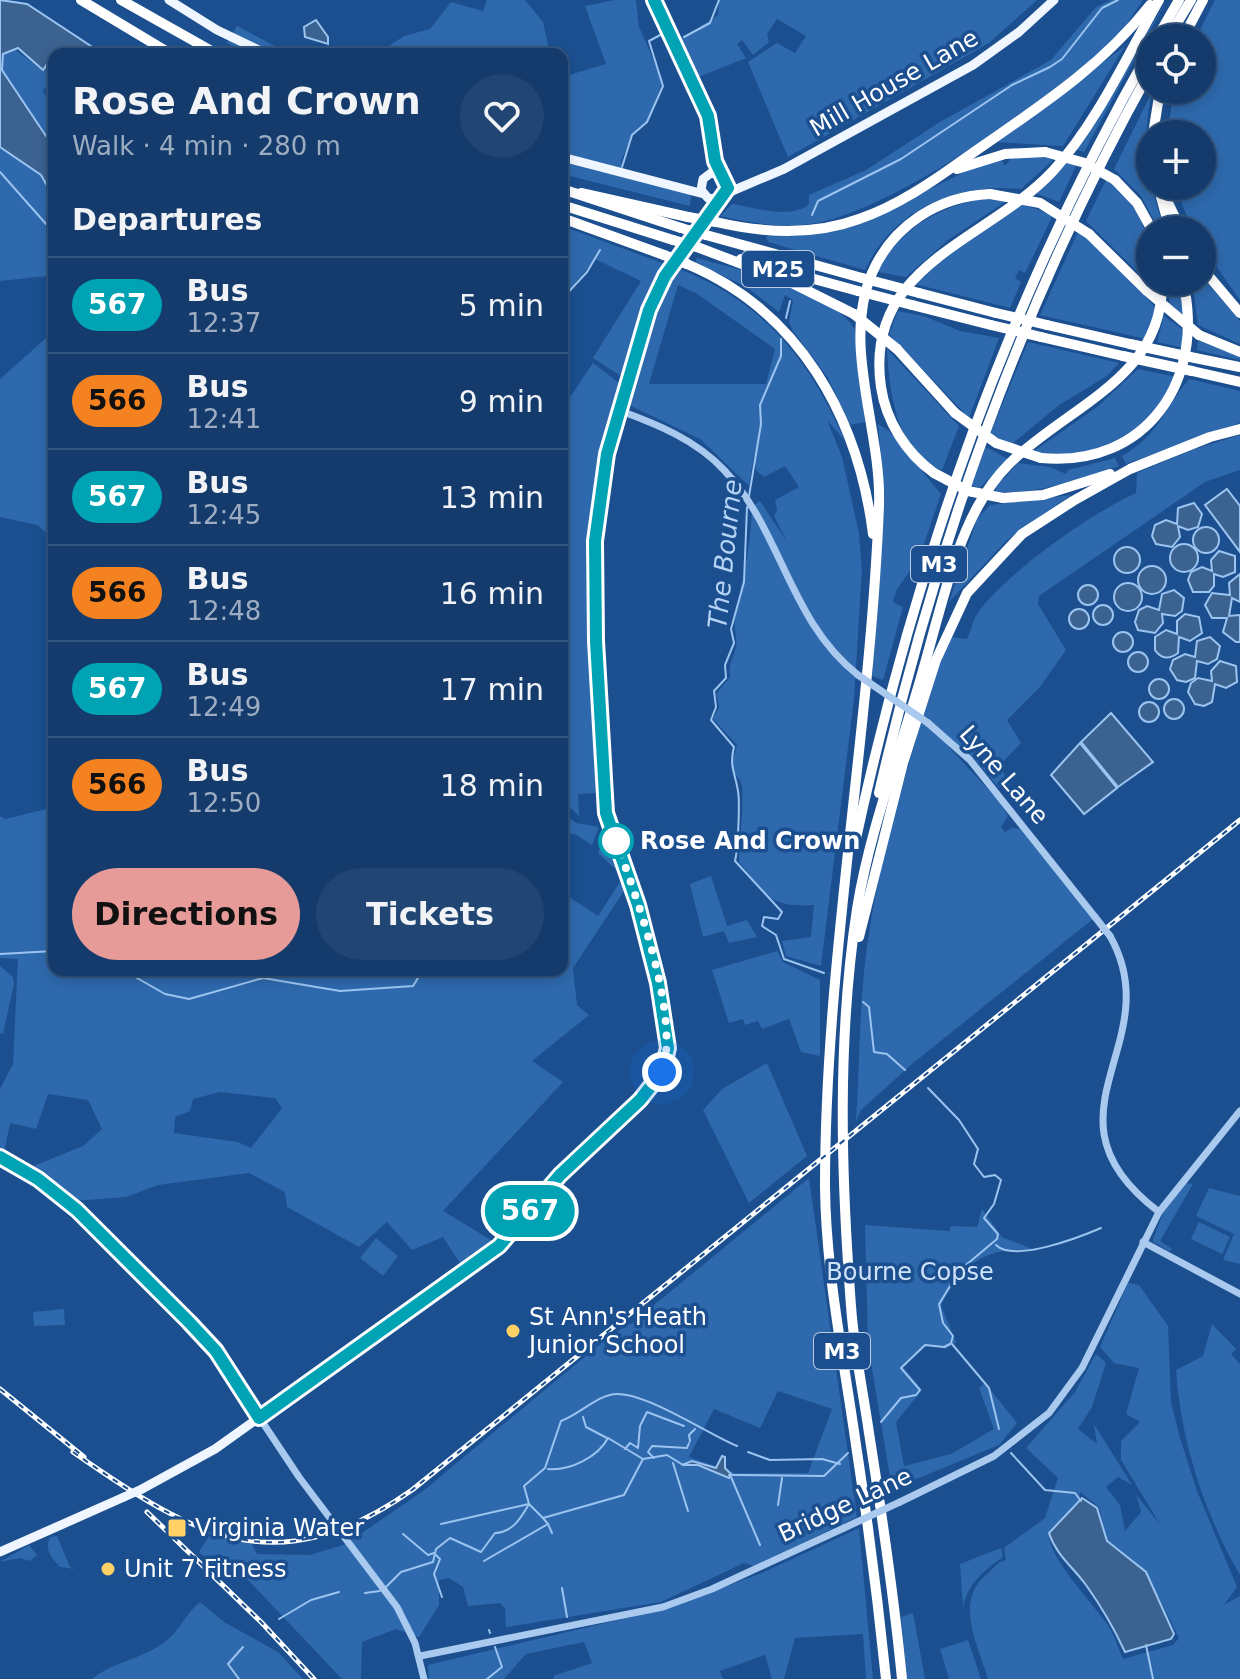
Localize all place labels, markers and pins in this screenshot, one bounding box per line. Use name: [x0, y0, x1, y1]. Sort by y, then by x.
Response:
marker: Rose And Crown: [599, 824, 633, 858]
place label: Rose And Crown: [640, 827, 860, 855]
place label: St Ann's Heath Junior School: [527, 1303, 707, 1359]
marker: St Ann's Heath Junior School: [504, 1322, 522, 1340]
place label: Virginia Water: [195, 1514, 364, 1542]
marker: Virginia Water: [166, 1517, 188, 1539]
place label: Unit 7 Fitness: [124, 1555, 287, 1583]
marker: Unit 7 Fitness: [99, 1560, 117, 1578]

